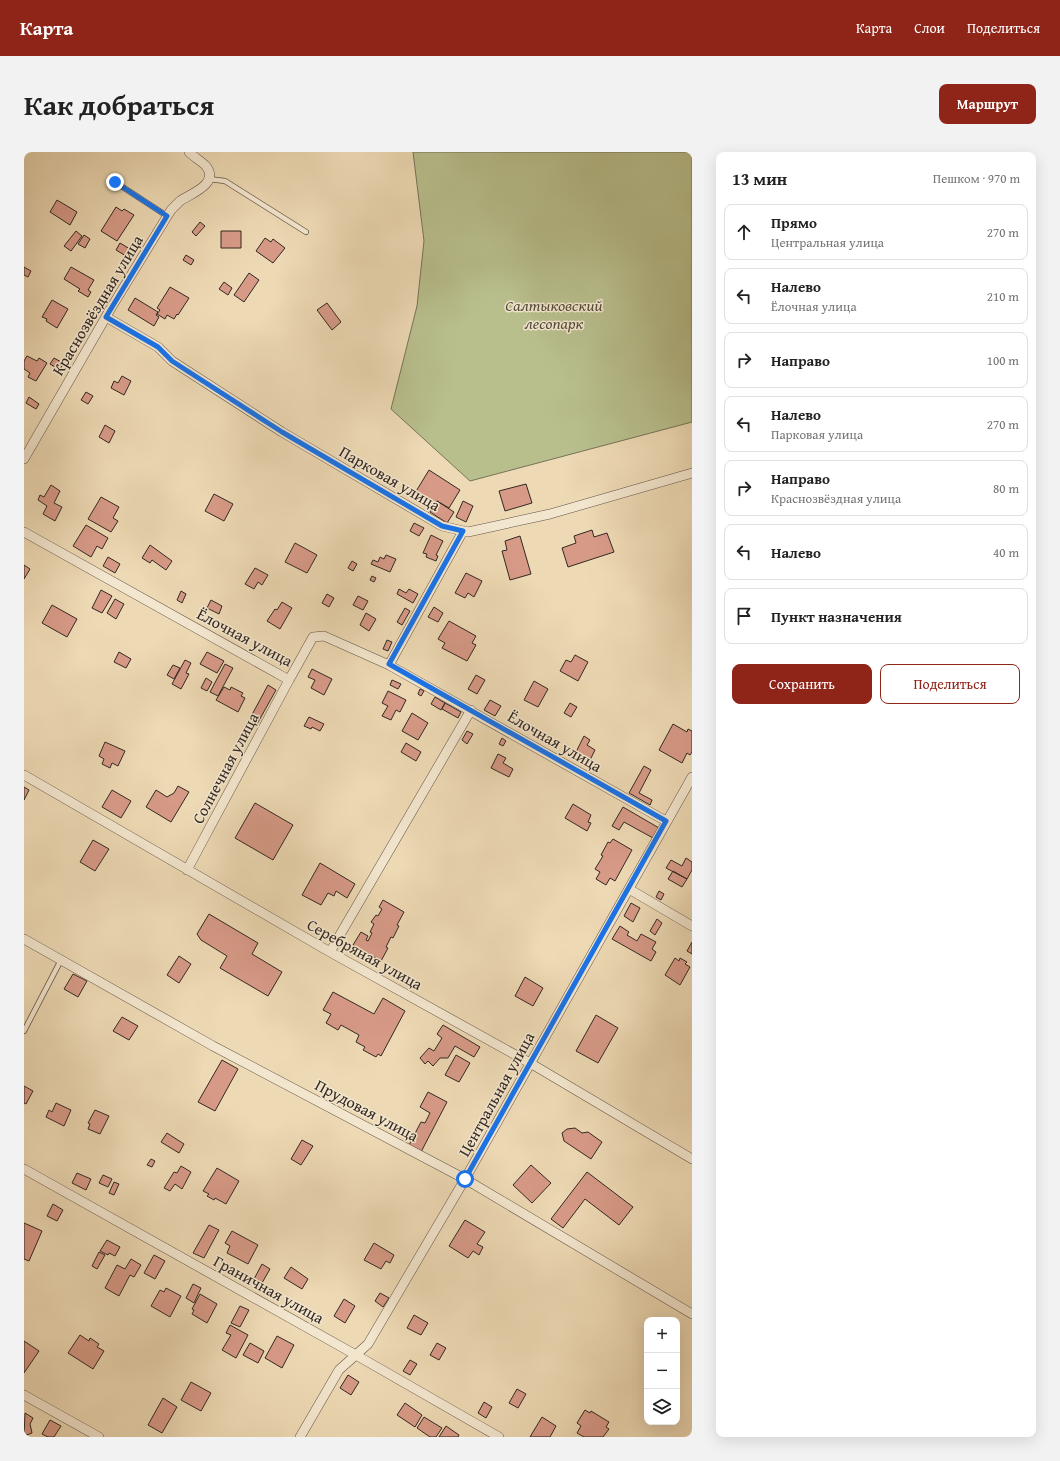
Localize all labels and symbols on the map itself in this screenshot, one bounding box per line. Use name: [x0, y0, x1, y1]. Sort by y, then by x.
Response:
route end: [106, 173, 124, 191]
street label: Краснозвёздная улица: [45, 230, 149, 380]
park label: Салтыковский лесопарк: [505, 293, 603, 335]
street label: Парковая улица: [335, 439, 445, 517]
street label: Ёлочная улица: [193, 602, 297, 672]
street label: Ёлочная улица: [503, 704, 607, 778]
street label: Солнечная улица: [186, 708, 265, 828]
street label: Серебряная улица: [303, 912, 428, 996]
street label: Центральная улица: [452, 1027, 540, 1161]
street label: Прудовая улица: [311, 1073, 423, 1148]
route start: [456, 1170, 474, 1188]
street label: Граничная улица: [209, 1249, 329, 1330]

